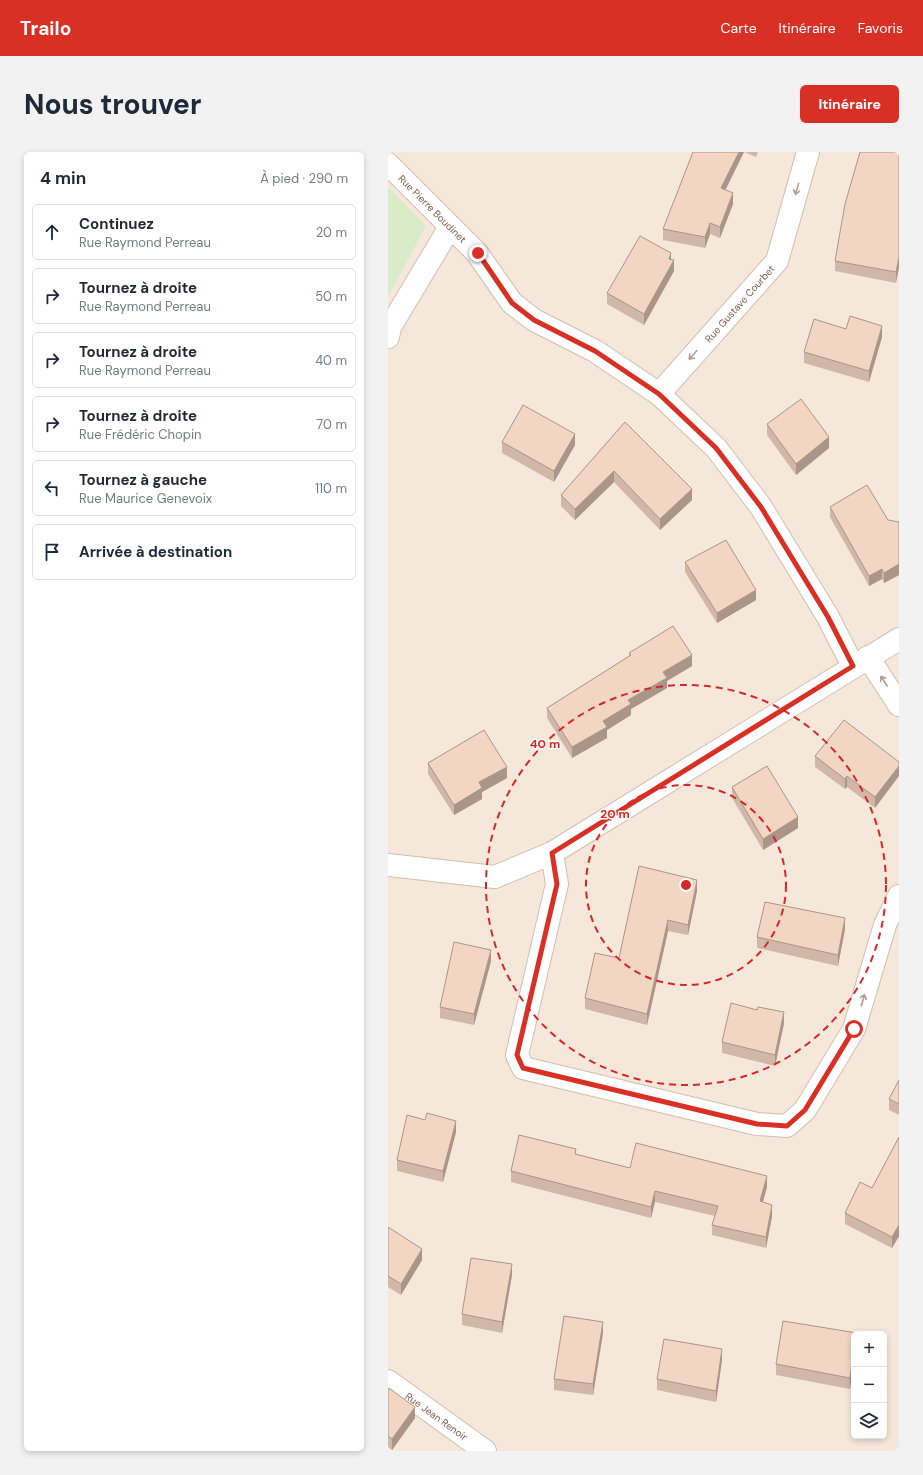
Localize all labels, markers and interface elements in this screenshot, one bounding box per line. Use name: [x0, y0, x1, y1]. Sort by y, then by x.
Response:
text: Trailo: [20, 16, 71, 41]
text: Carte: [721, 19, 757, 37]
text: Itinéraire: [779, 19, 836, 37]
text: Favoris: [858, 19, 903, 37]
button: Itinéraire: [800, 85, 899, 123]
text: Nous trouver: [24, 86, 201, 123]
text: 4 min: [40, 167, 86, 189]
text: À pied · 290 m: [260, 170, 348, 187]
street label: Rue Pierre Boudinet: [395, 172, 469, 246]
one-way arrow: [793, 183, 800, 196]
text: Continuez: [79, 214, 154, 234]
icon: ahead: [41, 221, 63, 243]
text: 20 m: [316, 224, 347, 241]
text: Rue Raymond Perreau: [79, 234, 211, 251]
route end: [469, 244, 487, 262]
street label: Rue Gustave Courbet: [702, 262, 777, 345]
text: Tournez à droite: [79, 278, 197, 298]
icon: right: [41, 285, 63, 307]
text: 50 m: [315, 288, 347, 305]
text: Rue Raymond Perreau: [79, 298, 211, 315]
text: Tournez à droite: [79, 342, 197, 362]
icon: right: [41, 349, 63, 371]
one-way arrow: [689, 350, 698, 360]
text: 40 m: [315, 352, 347, 369]
text: Rue Raymond Perreau: [79, 362, 211, 379]
text: Tournez à droite: [79, 406, 197, 426]
icon: right: [41, 413, 63, 435]
text: 70 m: [316, 416, 347, 433]
text: Rue Frédéric Chopin: [79, 426, 202, 443]
text: Tournez à gauche: [79, 470, 207, 490]
icon: left: [41, 477, 63, 499]
text: 110 m: [315, 480, 347, 497]
text: Rue Maurice Genevoix: [79, 490, 212, 507]
icon: arrive: [41, 541, 63, 563]
text: Arrivée à destination: [79, 542, 232, 562]
one-way arrow: [880, 676, 888, 687]
text: 40 m: [530, 736, 560, 752]
text: 20 m: [600, 806, 630, 822]
centre of rings: [679, 878, 693, 892]
one-way arrow: [860, 994, 867, 1007]
route start: [845, 1020, 863, 1038]
map controls: [851, 1331, 887, 1439]
button: +: [851, 1331, 887, 1367]
button: −: [851, 1367, 887, 1403]
street label: Rue Jean Renoir: [403, 1390, 470, 1444]
button: layers: [851, 1403, 887, 1439]

